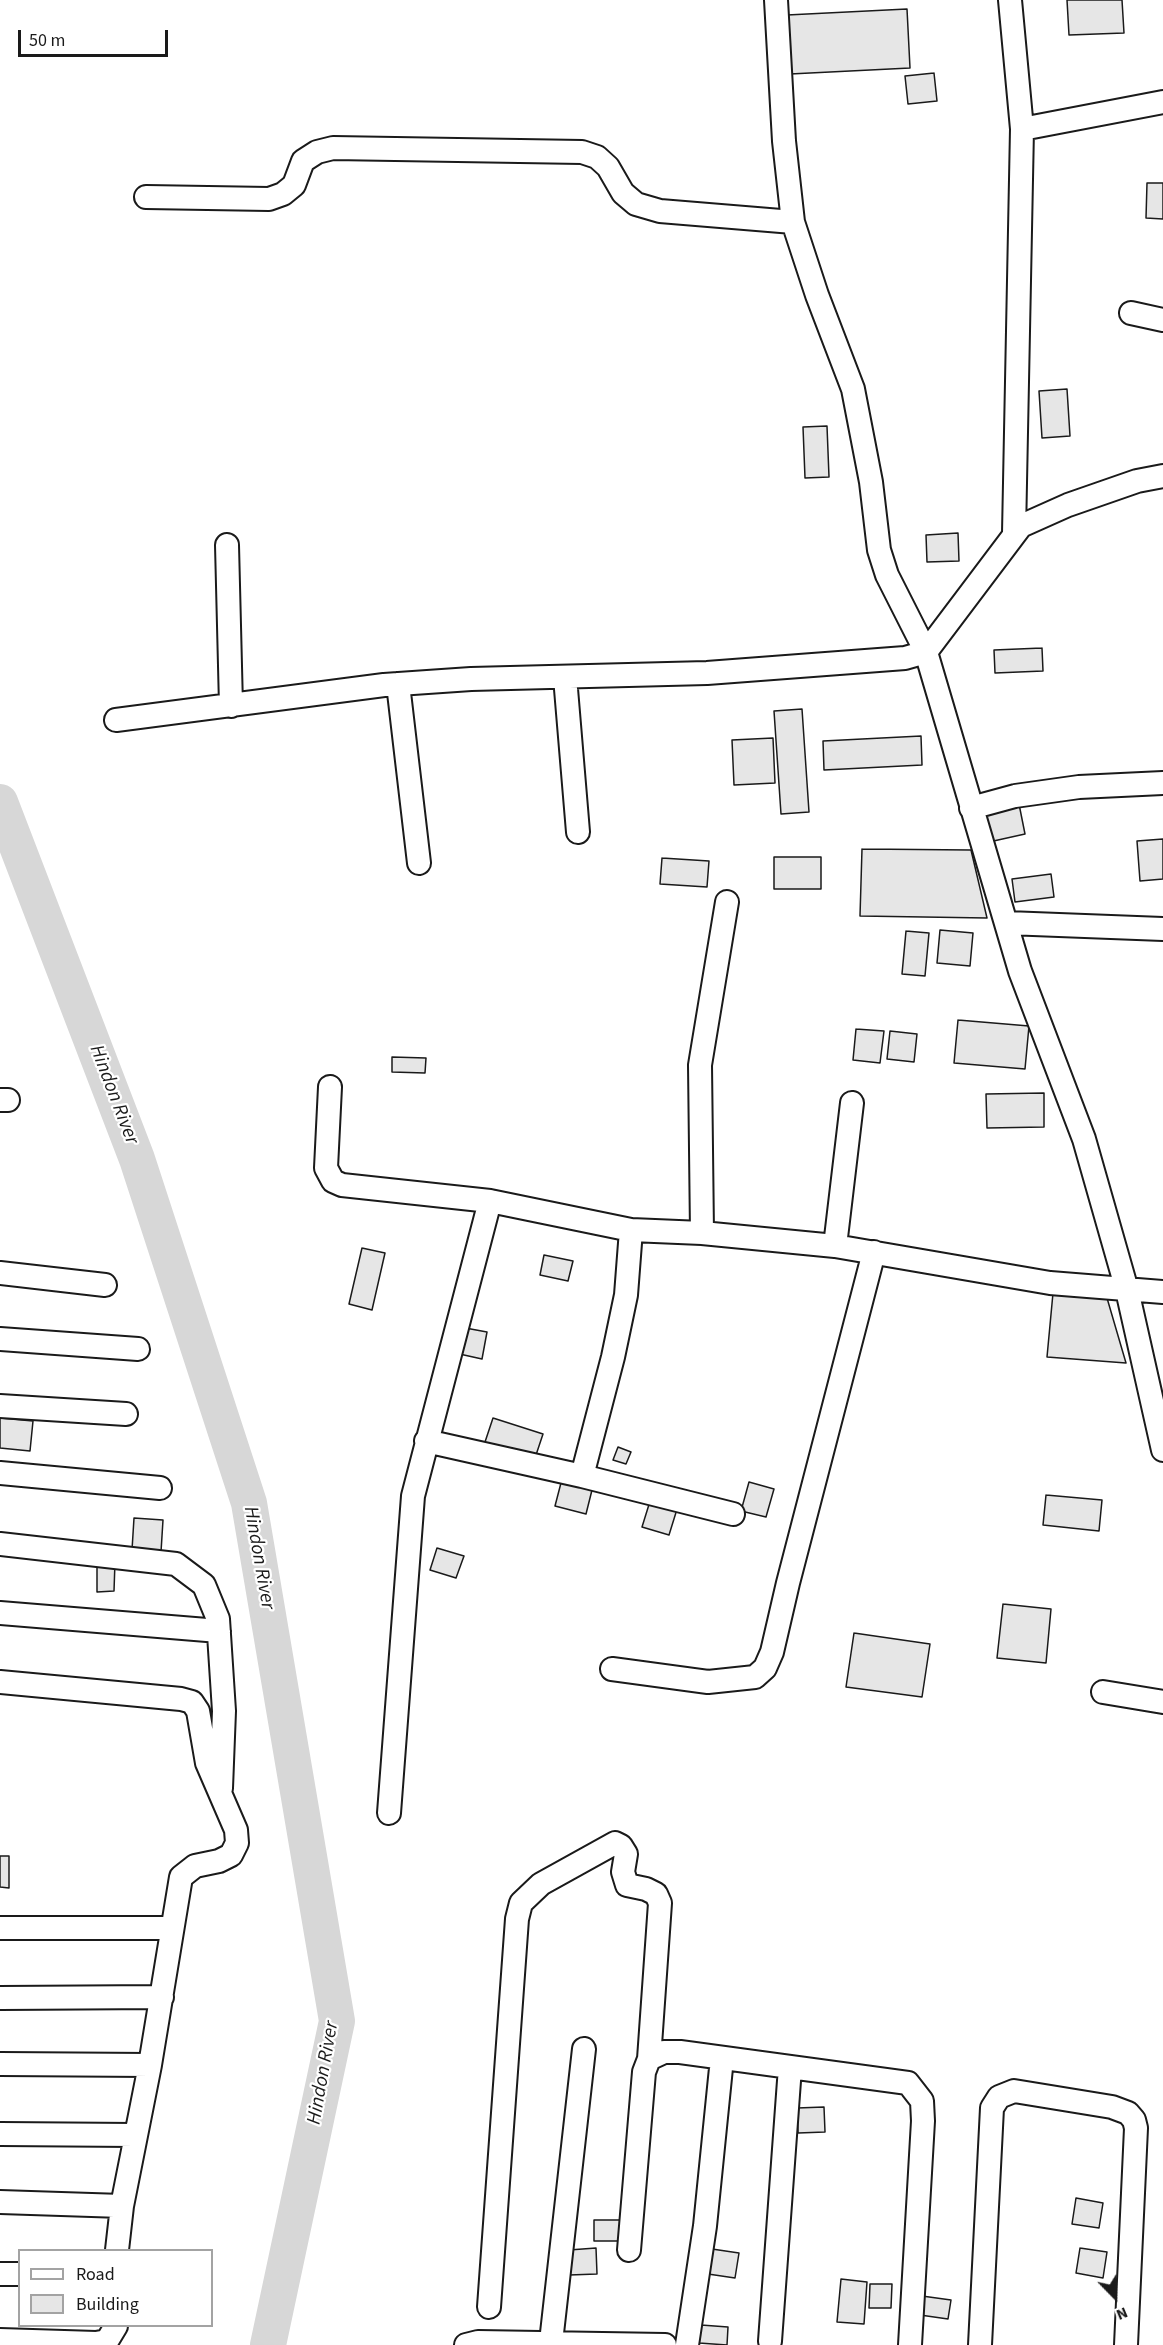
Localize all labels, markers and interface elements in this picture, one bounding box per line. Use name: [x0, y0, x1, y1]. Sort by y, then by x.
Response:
scale bar: [21, 18, 171, 56]
text: 50 m: [29, 28, 65, 53]
water label: Hindon River: [83, 1042, 143, 1148]
water label: Hindon River: [237, 1505, 279, 1611]
water label: Hindon River: [303, 2020, 345, 2126]
legend: [18, 2249, 213, 2327]
text: Road: [76, 2262, 115, 2287]
north arrow: [1085, 2267, 1145, 2327]
text: Building: [76, 2292, 139, 2317]
text: N: [1113, 2301, 1131, 2326]

